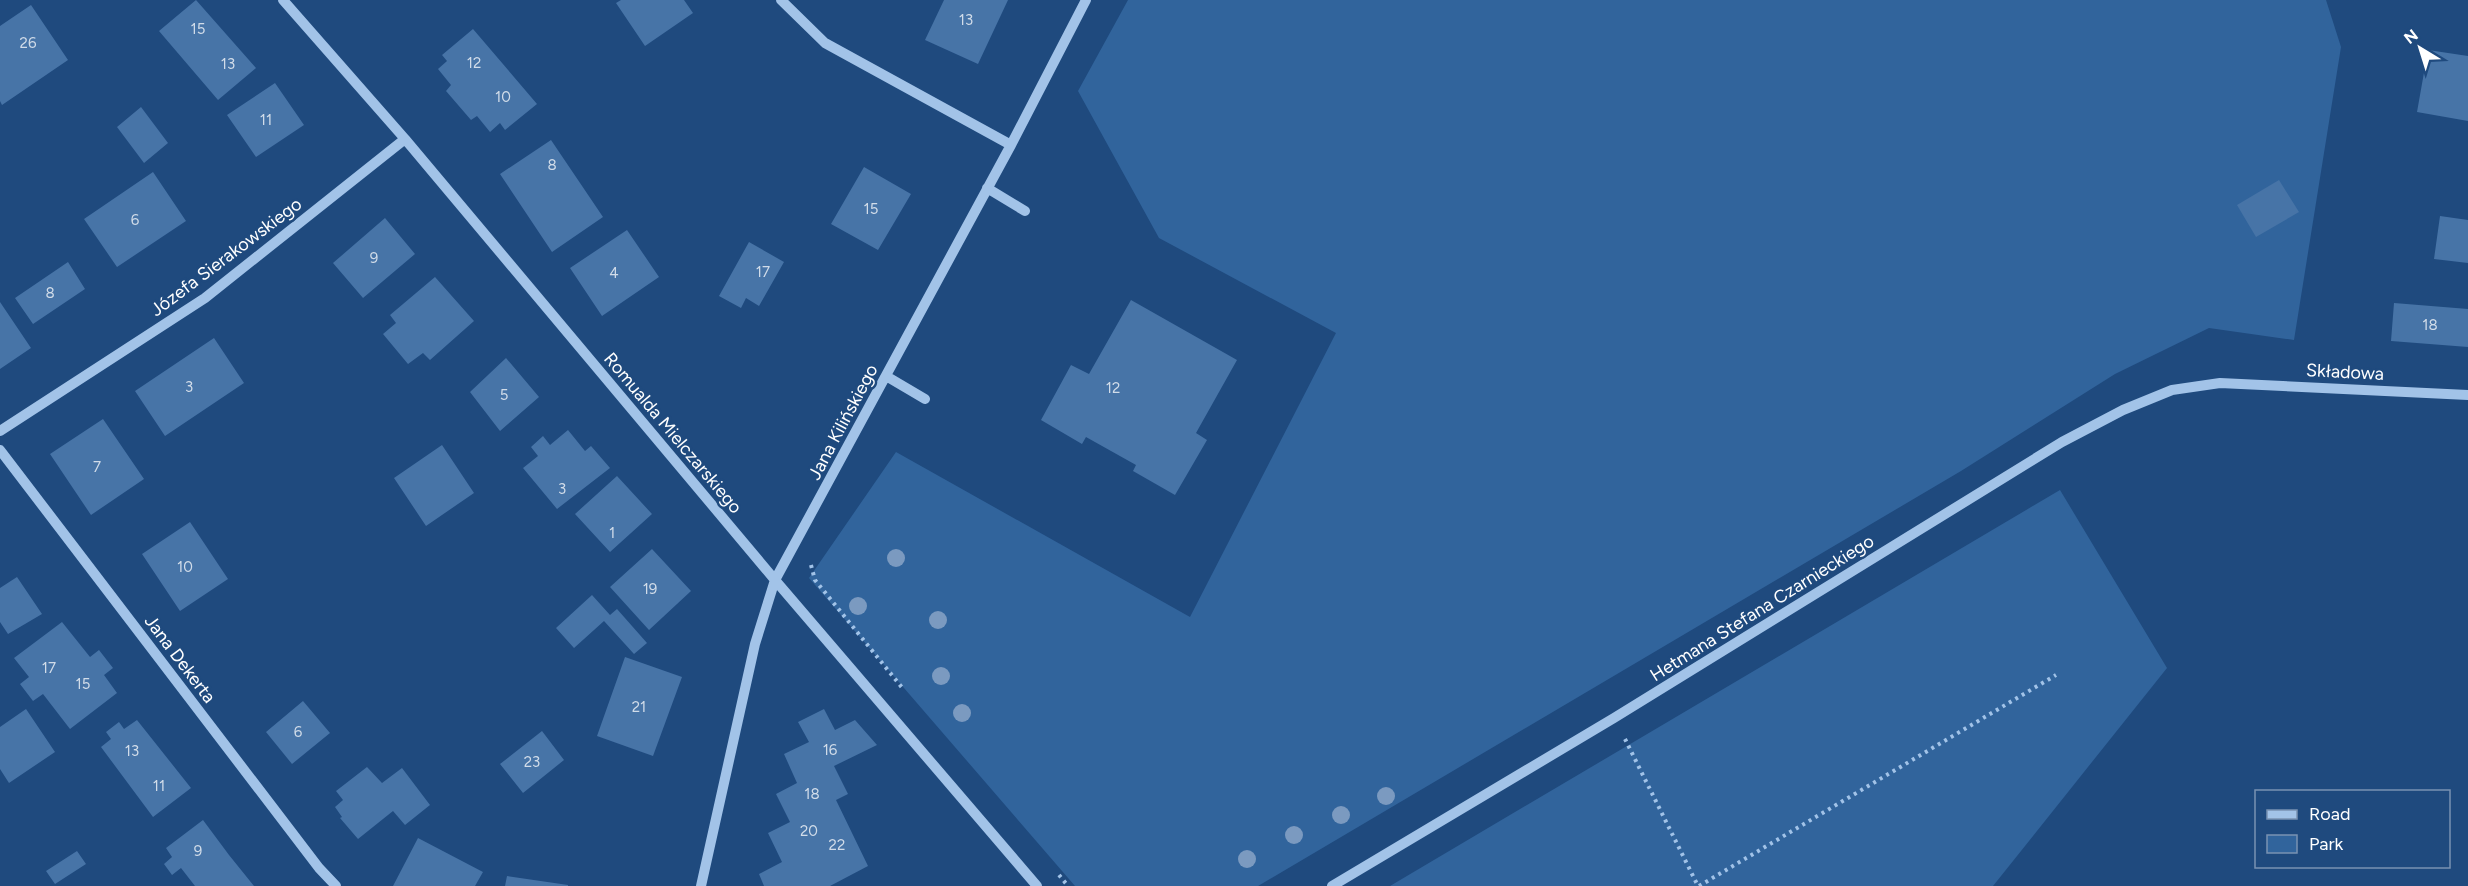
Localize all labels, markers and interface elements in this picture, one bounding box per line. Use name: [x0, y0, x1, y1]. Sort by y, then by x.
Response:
house number: 13: [959, 11, 973, 29]
north arrow: [2390, 18, 2450, 78]
house number: 15: [191, 20, 205, 38]
text: N: [2400, 25, 2422, 48]
house number: 26: [20, 34, 37, 52]
house number: 12: [467, 54, 481, 72]
house number: 13: [221, 55, 235, 73]
house number: 10: [495, 88, 511, 106]
house number: 11: [260, 111, 272, 129]
house number: 8: [547, 156, 557, 174]
street label: Józefa Sierakowskiego: [146, 193, 306, 321]
house number: 15: [864, 200, 878, 218]
house number: 6: [131, 211, 140, 229]
house number: 9: [370, 249, 378, 267]
house number: 17: [756, 263, 770, 281]
house number: 4: [609, 264, 619, 282]
house number: 8: [45, 284, 55, 302]
house number: 18: [2422, 316, 2438, 334]
street label: Romualda Mielczarskiego: [599, 348, 747, 518]
street label: Składowa: [2306, 359, 2384, 385]
street label: Jana Kilińskiego: [803, 361, 883, 483]
house number: 3: [185, 378, 193, 396]
house number: 12: [1106, 379, 1120, 397]
house number: 5: [500, 386, 508, 404]
house number: 7: [93, 458, 101, 476]
house number: 3: [558, 480, 566, 498]
house number: 1: [609, 524, 615, 542]
street label: Hetmana Stefana Czarnieckiego: [1646, 530, 1878, 686]
house number: 10: [177, 558, 193, 576]
house number: 19: [643, 580, 657, 598]
street label: Jana Dekerta: [140, 611, 220, 707]
house number: 17: [42, 659, 56, 677]
house number: 15: [76, 675, 90, 693]
house number: 21: [632, 698, 646, 716]
house number: 6: [294, 723, 303, 741]
house number: 16: [823, 741, 838, 759]
house number: 13: [125, 742, 139, 760]
house number: 23: [524, 753, 540, 771]
house number: 11: [153, 777, 165, 795]
house number: 18: [804, 785, 820, 803]
legend: [2255, 790, 2450, 868]
text: Road: [2309, 803, 2350, 825]
house number: 20: [800, 822, 818, 840]
text: Park: [2309, 833, 2344, 855]
house number: 22: [829, 836, 845, 854]
house number: 9: [194, 842, 202, 860]

